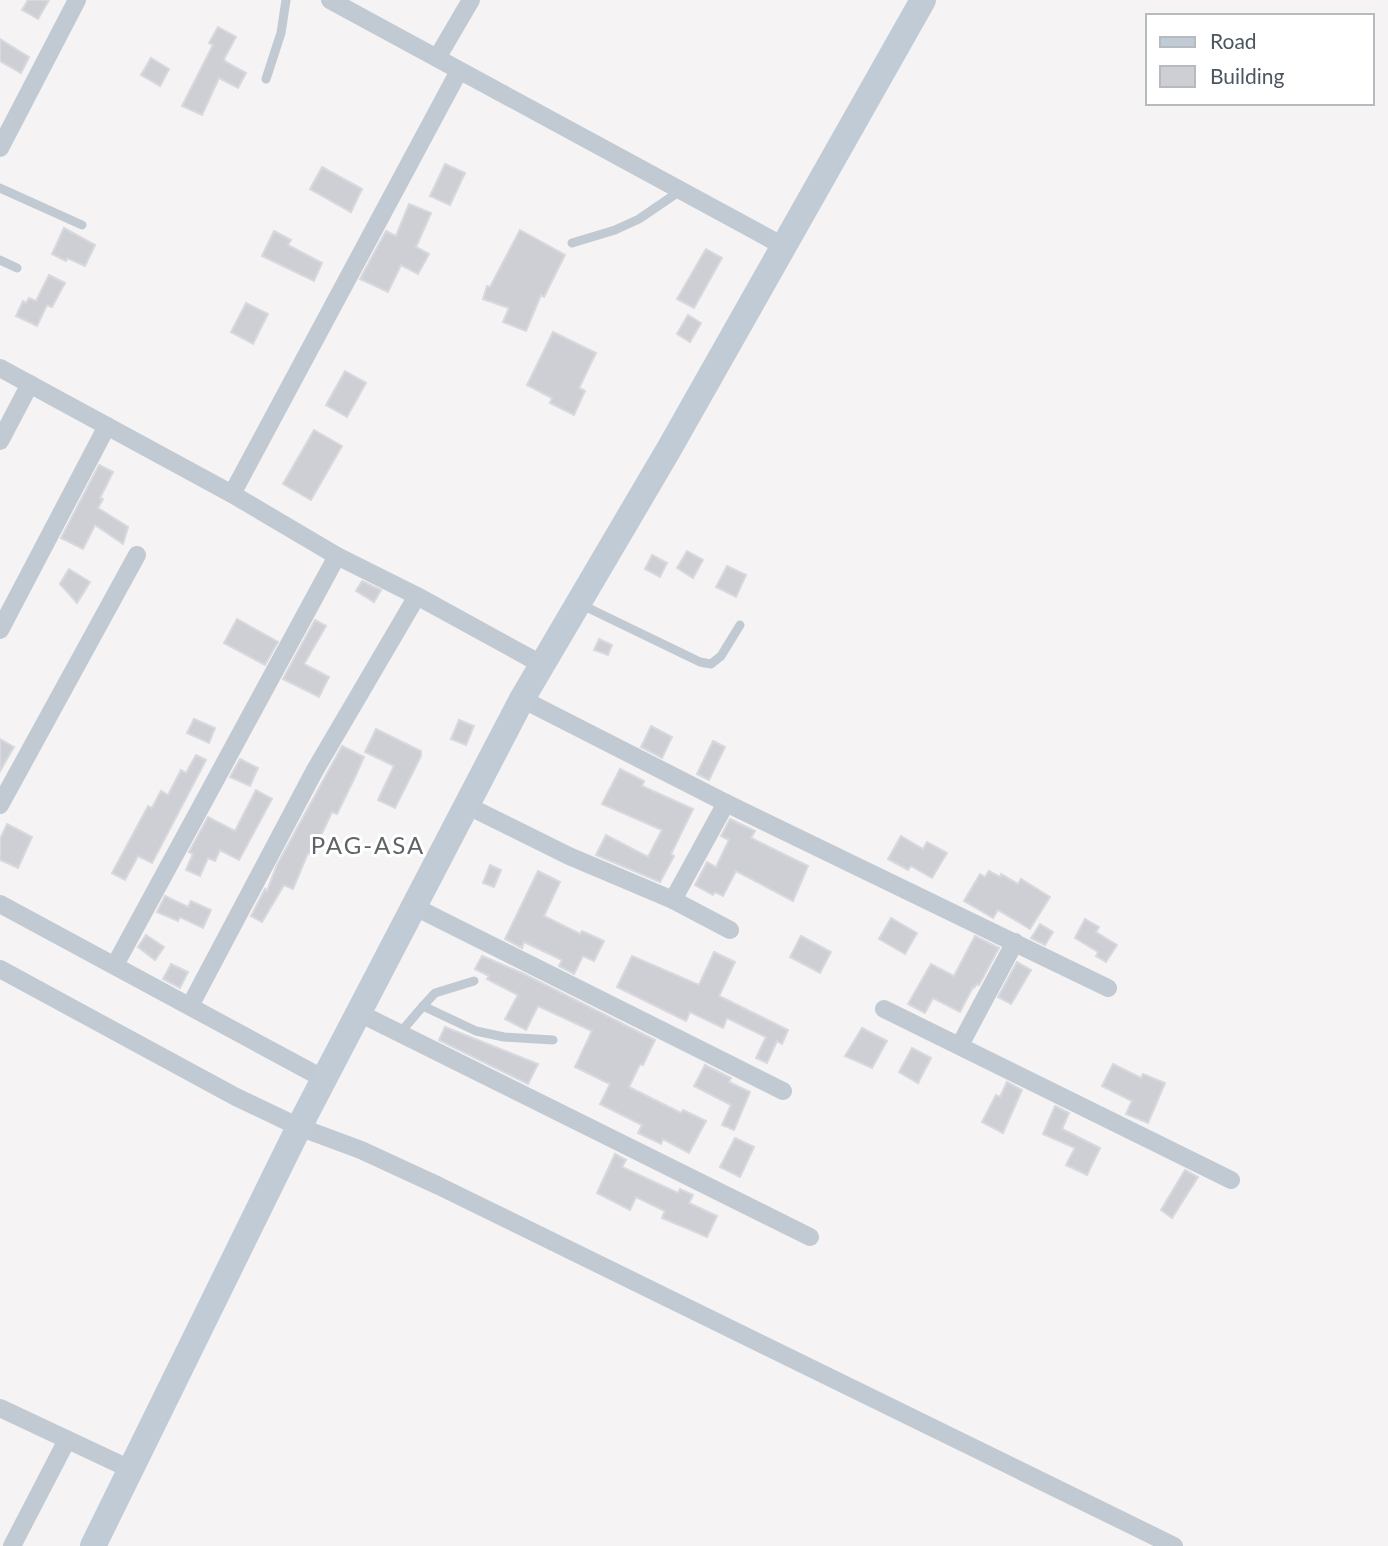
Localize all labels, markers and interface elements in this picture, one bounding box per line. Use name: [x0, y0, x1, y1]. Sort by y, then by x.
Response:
legend: [1146, 14, 1374, 105]
text: Road: [1210, 28, 1257, 53]
text: Building: [1210, 63, 1285, 88]
district label: PAG-ASA: [311, 830, 425, 859]

